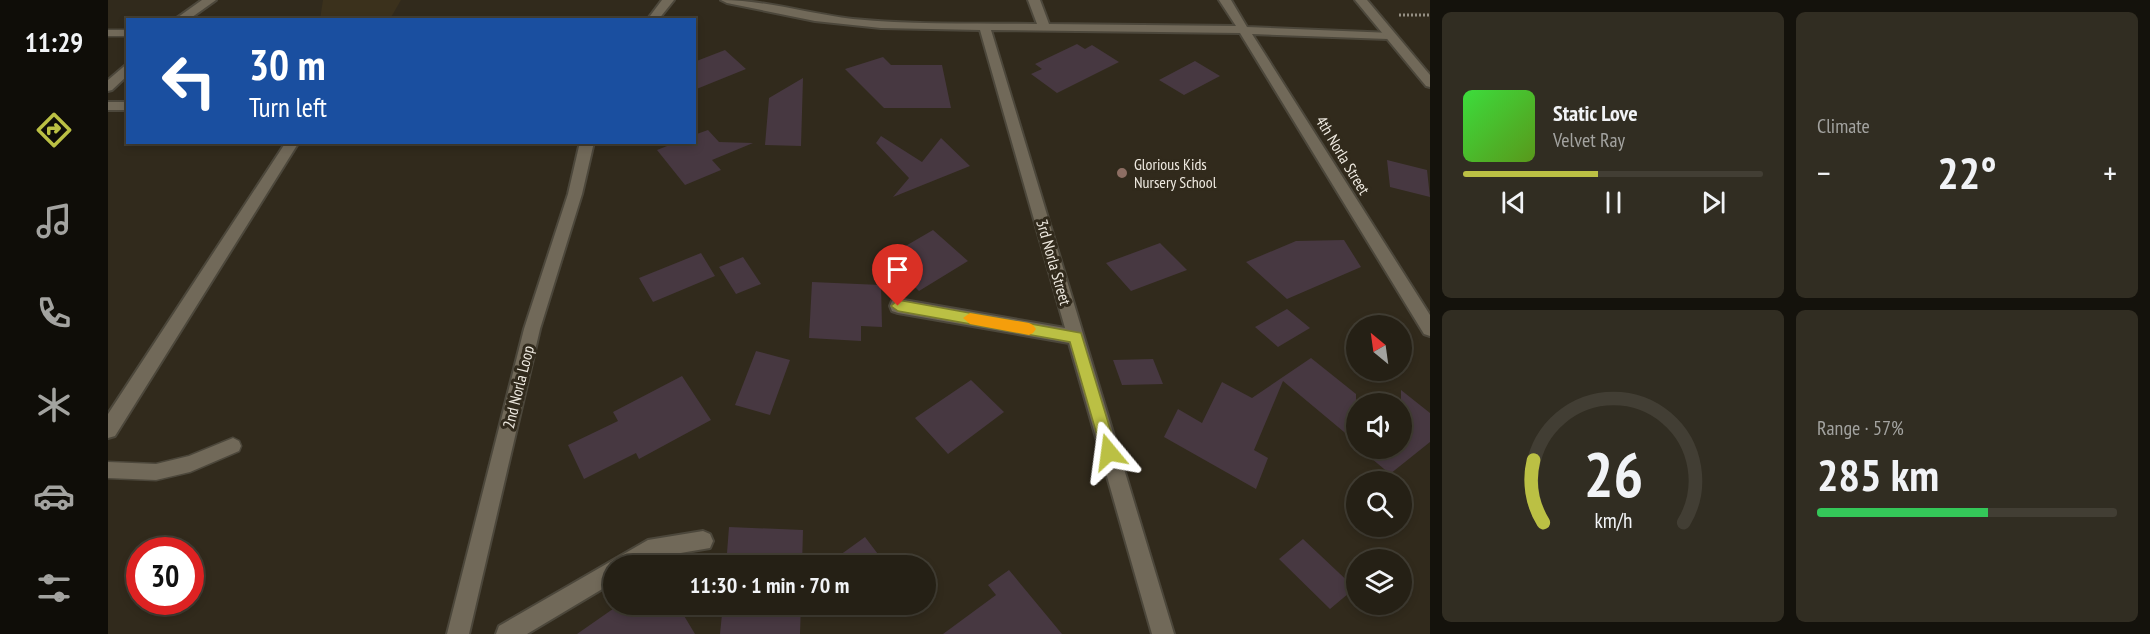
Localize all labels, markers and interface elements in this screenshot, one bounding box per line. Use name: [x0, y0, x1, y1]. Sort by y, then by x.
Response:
text: 11:29: [25, 25, 83, 59]
text: 30 m: [249, 37, 326, 92]
icon: left: [150, 42, 228, 120]
text: Turn left: [249, 90, 327, 124]
text: Static Love: [1553, 99, 1638, 127]
icon: directions: [33, 109, 75, 151]
street label: 4th Norla Street: [1312, 112, 1375, 199]
text: Climate: [1817, 113, 1870, 139]
text: Velvet Ray: [1553, 127, 1625, 153]
text: 22°: [1937, 143, 1997, 201]
text: −: [1817, 151, 1831, 194]
text: +: [2103, 151, 2117, 194]
place label: Glorious Kids Nursery School: [1134, 154, 1217, 192]
marker: Glorious Kids Nursery School: [1115, 166, 1129, 180]
icon: previous: [1497, 186, 1530, 219]
icon: pause: [1597, 186, 1630, 219]
icon: next: [1697, 186, 1730, 219]
icon: music: [33, 200, 75, 242]
street label: 3rd Norla Street: [1032, 217, 1076, 308]
pin: [872, 244, 923, 306]
icon: arrive: [881, 253, 914, 286]
icon: phone: [33, 292, 75, 334]
north arrow: [1346, 315, 1412, 381]
map controls: [1346, 315, 1412, 615]
street label: 2nd Norla Loop: [498, 343, 538, 431]
icon: climate: [33, 384, 75, 426]
button: sound: [1346, 393, 1412, 459]
text: Range · 57%: [1817, 415, 1904, 441]
position arrow: [1077, 420, 1141, 484]
text: 26: [1583, 433, 1643, 514]
text: 285 km: [1817, 445, 1939, 503]
button: search: [1346, 471, 1412, 537]
icon: car: [33, 475, 75, 517]
text: km/h: [1594, 506, 1632, 534]
speed limit sign: 30: [126, 537, 204, 615]
button: layers: [1346, 549, 1412, 615]
icon: filters: [33, 567, 75, 609]
text: 11:30 · 1 min · 70 m: [690, 571, 849, 599]

